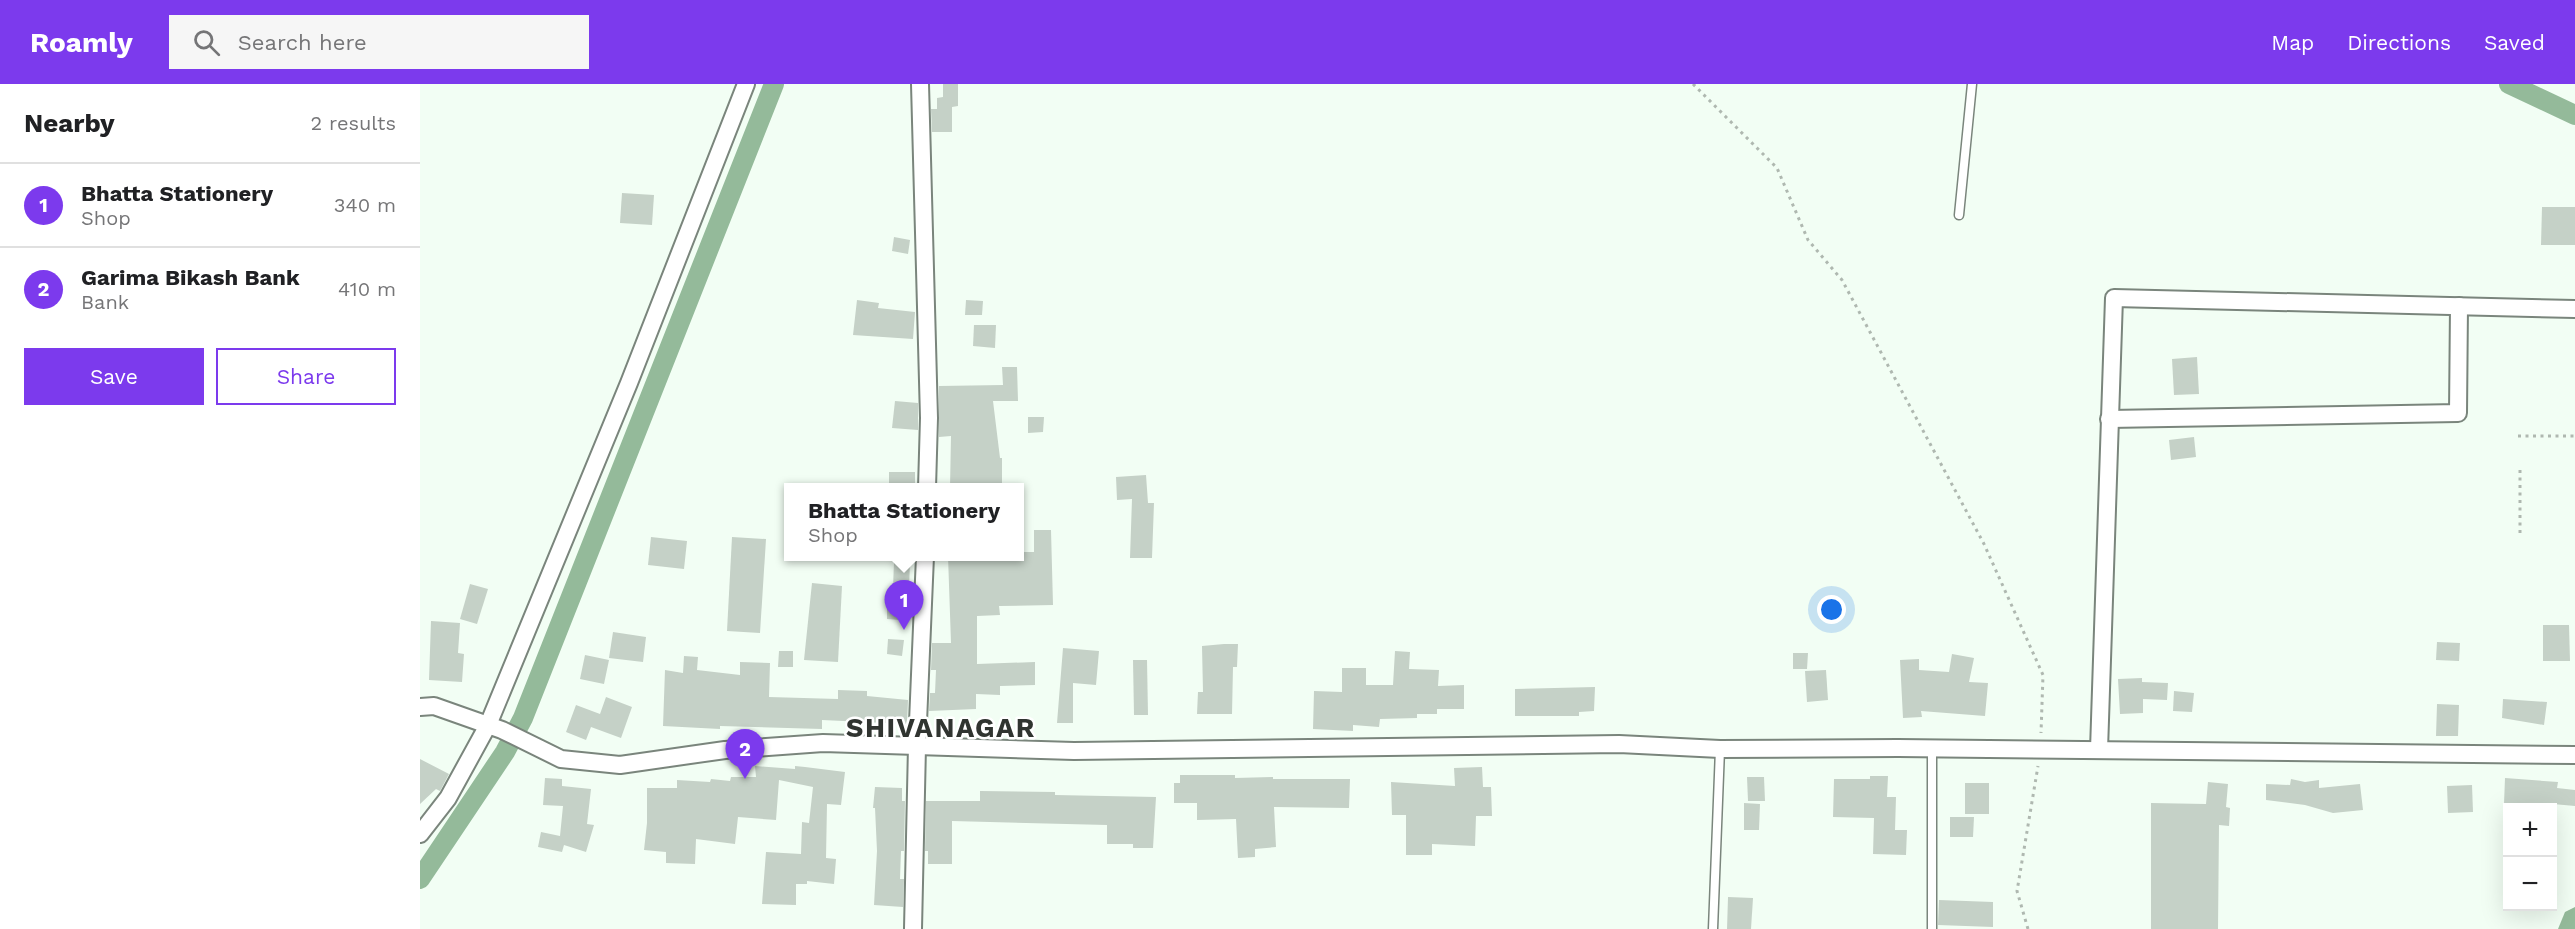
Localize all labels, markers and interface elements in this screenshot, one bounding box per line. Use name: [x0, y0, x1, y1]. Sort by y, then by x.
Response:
search box: [169, 15, 589, 69]
text: Roamly: [30, 26, 133, 59]
icon: search: [190, 26, 223, 59]
text: Search here: [238, 30, 367, 55]
text: Map: [2271, 30, 2314, 55]
text: Directions: [2347, 30, 2451, 55]
text: Saved: [2484, 30, 2545, 55]
text: Nearby: [24, 108, 115, 138]
text: 2 results: [311, 111, 396, 135]
text: Bhatta Stationery: [81, 181, 273, 206]
text: 1: [39, 193, 48, 217]
text: 340 m: [334, 193, 396, 217]
text: Shop: [81, 206, 131, 230]
text: Garima Bikash Bank: [81, 265, 300, 290]
text: 2: [38, 277, 49, 301]
text: 410 m: [338, 277, 396, 301]
text: Bank: [81, 290, 129, 314]
button: Save: [24, 348, 204, 405]
button: Share: [216, 348, 396, 405]
popup: [784, 483, 1024, 561]
text: Bhatta Stationery: [808, 498, 1000, 523]
text: Shop: [808, 523, 858, 547]
pin: 1: [884, 580, 924, 630]
your location: [1817, 595, 1846, 624]
district label: SHIVANAGAR: [846, 712, 1036, 744]
pin: 2: [726, 730, 764, 779]
map controls: [2503, 803, 2557, 911]
button: +: [2503, 803, 2557, 857]
button: −: [2503, 857, 2557, 911]

